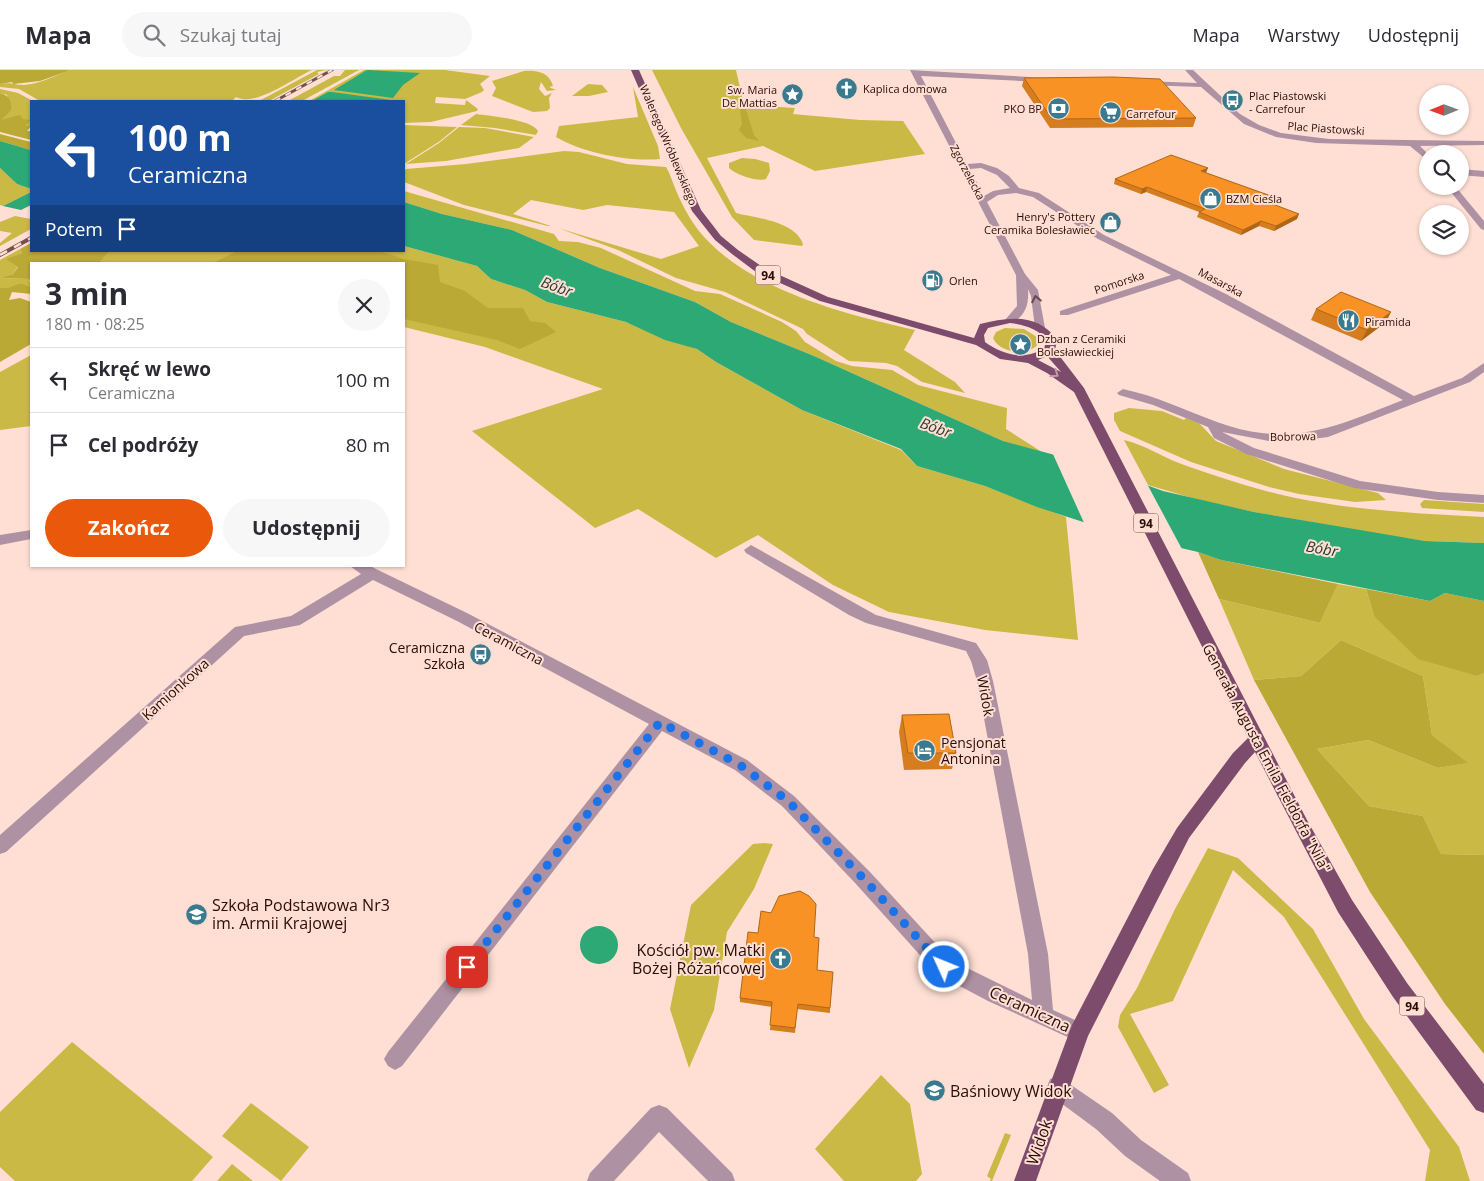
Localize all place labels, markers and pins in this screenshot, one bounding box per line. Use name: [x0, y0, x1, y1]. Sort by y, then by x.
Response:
church icon: Kaplica domowa: [835, 76, 859, 100]
place label: Kaplica domowa: [863, 81, 947, 96]
place label: Sw. Maria De Mattias: [722, 82, 777, 110]
place icon: Sw. Maria De Mattias: [781, 83, 805, 107]
place label: Plac Piastowski - Carrefour: [1249, 88, 1326, 116]
bus stop icon: Plac Piastowski - Carrefour: [1221, 89, 1245, 113]
bank icon: PKO BP: [1046, 96, 1070, 120]
place label: PKO BP: [1004, 101, 1042, 116]
supermarket icon: Carrefour: [1098, 101, 1122, 125]
place label: Carrefour: [1126, 106, 1176, 121]
shop icon: BZM Cieśla: [1198, 186, 1222, 210]
place label: BZM Cieśla: [1226, 191, 1282, 206]
place label: Henry's Pottery Ceramika Bolesławiec: [984, 209, 1095, 237]
shop icon: Henry's Pottery Ceramika Bolesławiec: [1099, 210, 1123, 234]
fuel station icon: Orlen: [921, 268, 945, 292]
place label: Orlen: [949, 273, 978, 288]
restaurant icon: Piramida: [1337, 309, 1361, 333]
place label: Piramida: [1365, 314, 1411, 329]
place label: Dzban z Ceramiki Bolesławieckiej: [1037, 331, 1126, 359]
place icon: Dzban z Ceramiki Bolesławieckiej: [1009, 332, 1033, 356]
place label: Ceramiczna Szkoła: [389, 638, 465, 673]
bus stop icon: Ceramiczna Szkoła: [469, 643, 493, 667]
place label: Pensjonat Antonina: [941, 733, 1006, 768]
hotel icon: Pensjonat Antonina: [913, 738, 937, 762]
place label: Szkoła Podstawowa Nr3 im. Armii Krajowej: [212, 894, 390, 934]
school or university icon: Szkoła Podstawowa Nr3 im. Armii Krajowej: [184, 902, 208, 926]
place label: Kościół pw. Matki Bożej Różańcowej: [632, 939, 765, 979]
pin: [446, 946, 488, 988]
church icon: Kościół pw. Matki Bożej Różańcowej: [769, 947, 793, 971]
school or university icon: Baśniowy Widok: [922, 1079, 946, 1103]
place label: Baśniowy Widok: [950, 1080, 1072, 1102]

